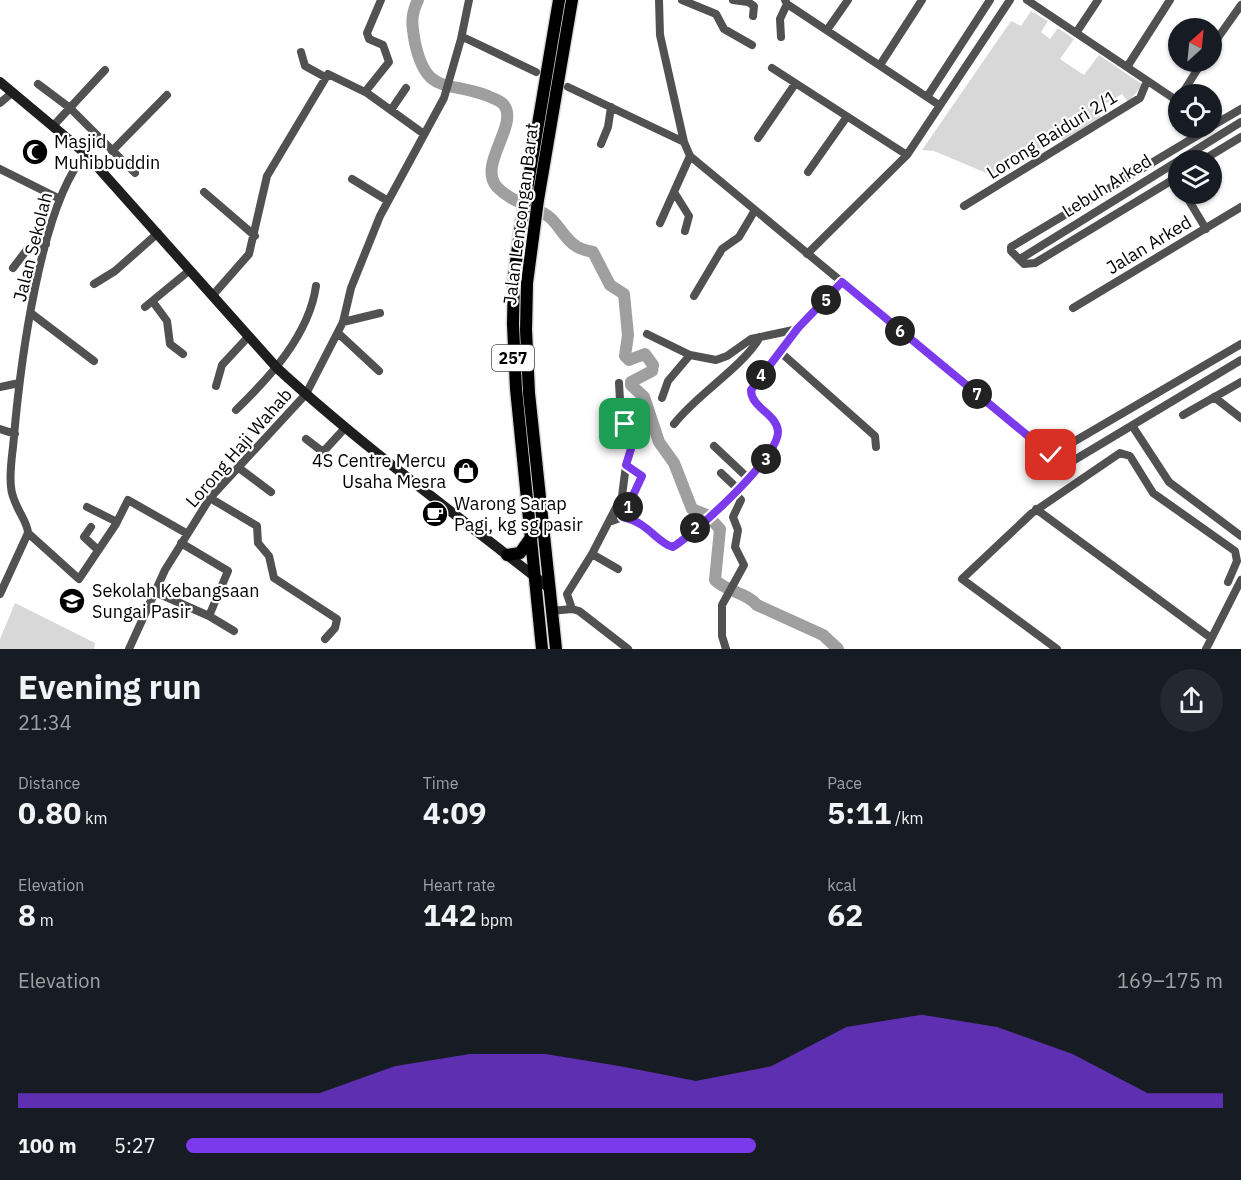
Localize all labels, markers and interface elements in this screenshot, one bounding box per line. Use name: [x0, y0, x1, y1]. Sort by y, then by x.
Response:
north arrow: [1168, 18, 1222, 72]
map controls: [1168, 18, 1222, 204]
button: locate: [1168, 84, 1222, 138]
street label: Lorong Baiduri 2/1: [982, 85, 1121, 184]
street label: Jalan Lencongan Barat: [498, 122, 543, 306]
place label: Masjid Muhibbuddin: [54, 130, 160, 174]
mosque icon: Masjid Muhibbuddin: [20, 137, 50, 167]
street label: Lebuh Arked: [1058, 149, 1156, 222]
button: layers: [1168, 150, 1222, 204]
street label: Jalan Sekolah: [8, 190, 57, 304]
street label: Jalan Arked: [1102, 210, 1196, 279]
pin: 5: [811, 285, 841, 315]
text: 5: [821, 290, 831, 310]
pin: 6: [885, 316, 915, 346]
text: 6: [895, 321, 905, 341]
road number: 257: [492, 345, 534, 371]
pin: 4: [746, 360, 776, 390]
text: 4: [756, 365, 766, 385]
pin: 7: [962, 379, 992, 409]
street label: Lorong Haji Wahab: [180, 383, 297, 512]
text: 7: [972, 384, 982, 404]
pin: [599, 398, 650, 449]
icon: arrive: [608, 407, 641, 440]
pin: [1025, 429, 1076, 480]
icon: check: [1034, 438, 1067, 471]
pin: 3: [751, 444, 781, 474]
place label: 4S Centre Mercu Usaha Mesra: [312, 449, 446, 493]
text: 3: [761, 449, 771, 469]
shop icon: 4S Centre Mercu Usaha Mesra: [451, 456, 481, 486]
place label: Warong Sarap Pagi, kg sg pasir: [454, 492, 583, 536]
pin: 1: [613, 492, 643, 522]
text: 1: [623, 497, 633, 517]
cafe icon: Warong Sarap Pagi, kg sg pasir: [420, 499, 450, 529]
pin: 2: [680, 513, 710, 543]
text: 2: [690, 518, 700, 538]
place label: Sekolah Kebangsaan Sungai Pasir: [92, 579, 259, 623]
school or university icon: Sekolah Kebangsaan Sungai Pasir: [57, 586, 87, 616]
text: Evening run: [18, 665, 202, 708]
button: share: [1160, 669, 1223, 732]
text: 21:34: [18, 709, 72, 736]
text: Distance: [18, 773, 80, 793]
text: Time: [423, 773, 459, 793]
text: Pace: [827, 773, 862, 793]
text: 0.80: [18, 793, 81, 832]
text: 4:09: [423, 793, 487, 832]
text: 5:11: [827, 793, 891, 832]
text: km: [81, 808, 108, 828]
text: /km: [891, 808, 924, 828]
text: Elevation: [18, 875, 84, 895]
text: Heart rate: [423, 875, 495, 895]
text: kcal: [827, 875, 856, 895]
text: 8: [18, 895, 36, 934]
text: 142: [423, 895, 477, 934]
text: 62: [827, 895, 863, 934]
text: m: [36, 910, 54, 930]
text: bpm: [477, 910, 513, 930]
text: Elevation: [18, 967, 101, 994]
text: 169–175 m: [1117, 967, 1223, 994]
text: 100 m: [18, 1132, 77, 1159]
text: 5:27: [114, 1132, 156, 1159]

